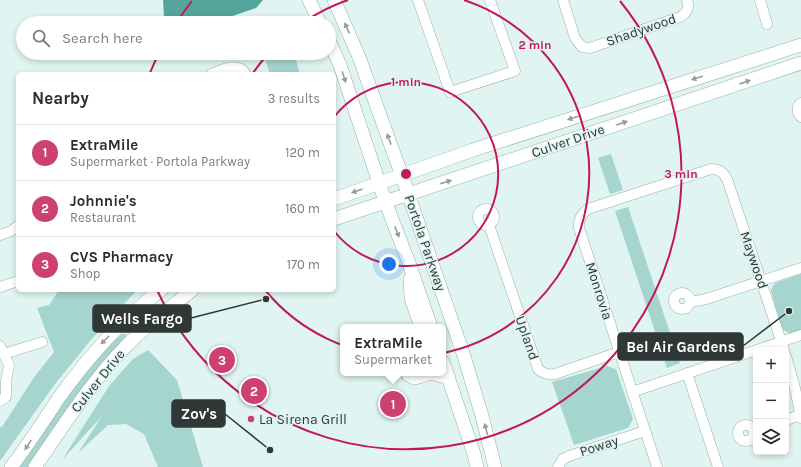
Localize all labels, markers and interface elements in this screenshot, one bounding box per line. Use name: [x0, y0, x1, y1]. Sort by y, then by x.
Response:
street label: Shadywood: [604, 10, 678, 50]
search box: [16, 16, 336, 60]
one-way arrow: [343, 22, 349, 34]
icon: search: [30, 27, 52, 49]
text: Search here: [62, 29, 143, 47]
text: 2 min: [518, 38, 552, 52]
one-way arrow: [341, 71, 347, 83]
text: 1 min: [391, 75, 421, 89]
one-way arrow: [691, 75, 703, 81]
one-way arrow: [740, 79, 752, 85]
text: Nearby: [32, 88, 89, 108]
text: 3 results: [268, 91, 320, 106]
one-way arrow: [567, 115, 579, 121]
one-way arrow: [616, 120, 628, 126]
street label: Culver Drive: [529, 121, 607, 161]
one-way arrow: [386, 133, 392, 145]
text: ExtraMile: [70, 136, 138, 154]
text: 1: [43, 145, 47, 160]
text: 120 m: [285, 145, 320, 160]
text: Supermarket · Portola Parkway: [70, 154, 250, 169]
centre of rings: [399, 167, 413, 181]
text: 3 min: [664, 167, 698, 181]
one-way arrow: [440, 179, 452, 185]
one-way arrow: [350, 189, 362, 195]
text: Johnnie's: [70, 192, 137, 210]
street label: Portola Parkway: [401, 192, 450, 294]
text: 2: [41, 201, 49, 216]
text: 160 m: [285, 201, 320, 216]
text: Restaurant: [70, 210, 136, 225]
one-way arrow: [395, 227, 401, 239]
street label: Maywood: [736, 229, 772, 291]
text: CVS Pharmacy: [70, 248, 173, 266]
your location: [379, 254, 399, 274]
text: 3: [41, 257, 49, 272]
text: 170 m: [287, 257, 320, 272]
street label: Monrovia: [582, 260, 616, 322]
text: Shop: [70, 266, 100, 281]
callout: Wells Fargo: [93, 305, 191, 332]
text: Wells Fargo: [101, 310, 183, 328]
street label: Upland: [512, 314, 542, 362]
popup: [340, 324, 446, 376]
callout: Bel Air Gardens: [618, 333, 743, 360]
text: ExtraMile: [354, 334, 422, 352]
one-way arrow: [100, 335, 110, 345]
text: Bel Air Gardens: [626, 338, 736, 356]
pin: 3: [209, 345, 235, 375]
street label: Culver Drive: [67, 346, 129, 416]
map controls: [753, 347, 789, 455]
button: +: [753, 347, 789, 383]
text: Supermarket: [354, 352, 432, 367]
pin: 2: [241, 376, 267, 406]
button: −: [753, 383, 789, 419]
pin: 1: [380, 389, 406, 419]
callout: Zov's: [172, 400, 225, 427]
text: Zov's: [181, 405, 217, 423]
place label: La Sirena Grill: [259, 411, 347, 428]
marker: La Sirena Grill: [246, 414, 256, 424]
button: layers: [753, 419, 789, 455]
one-way arrow: [482, 423, 488, 435]
street label: Poway: [577, 432, 621, 460]
one-way arrow: [24, 440, 32, 450]

